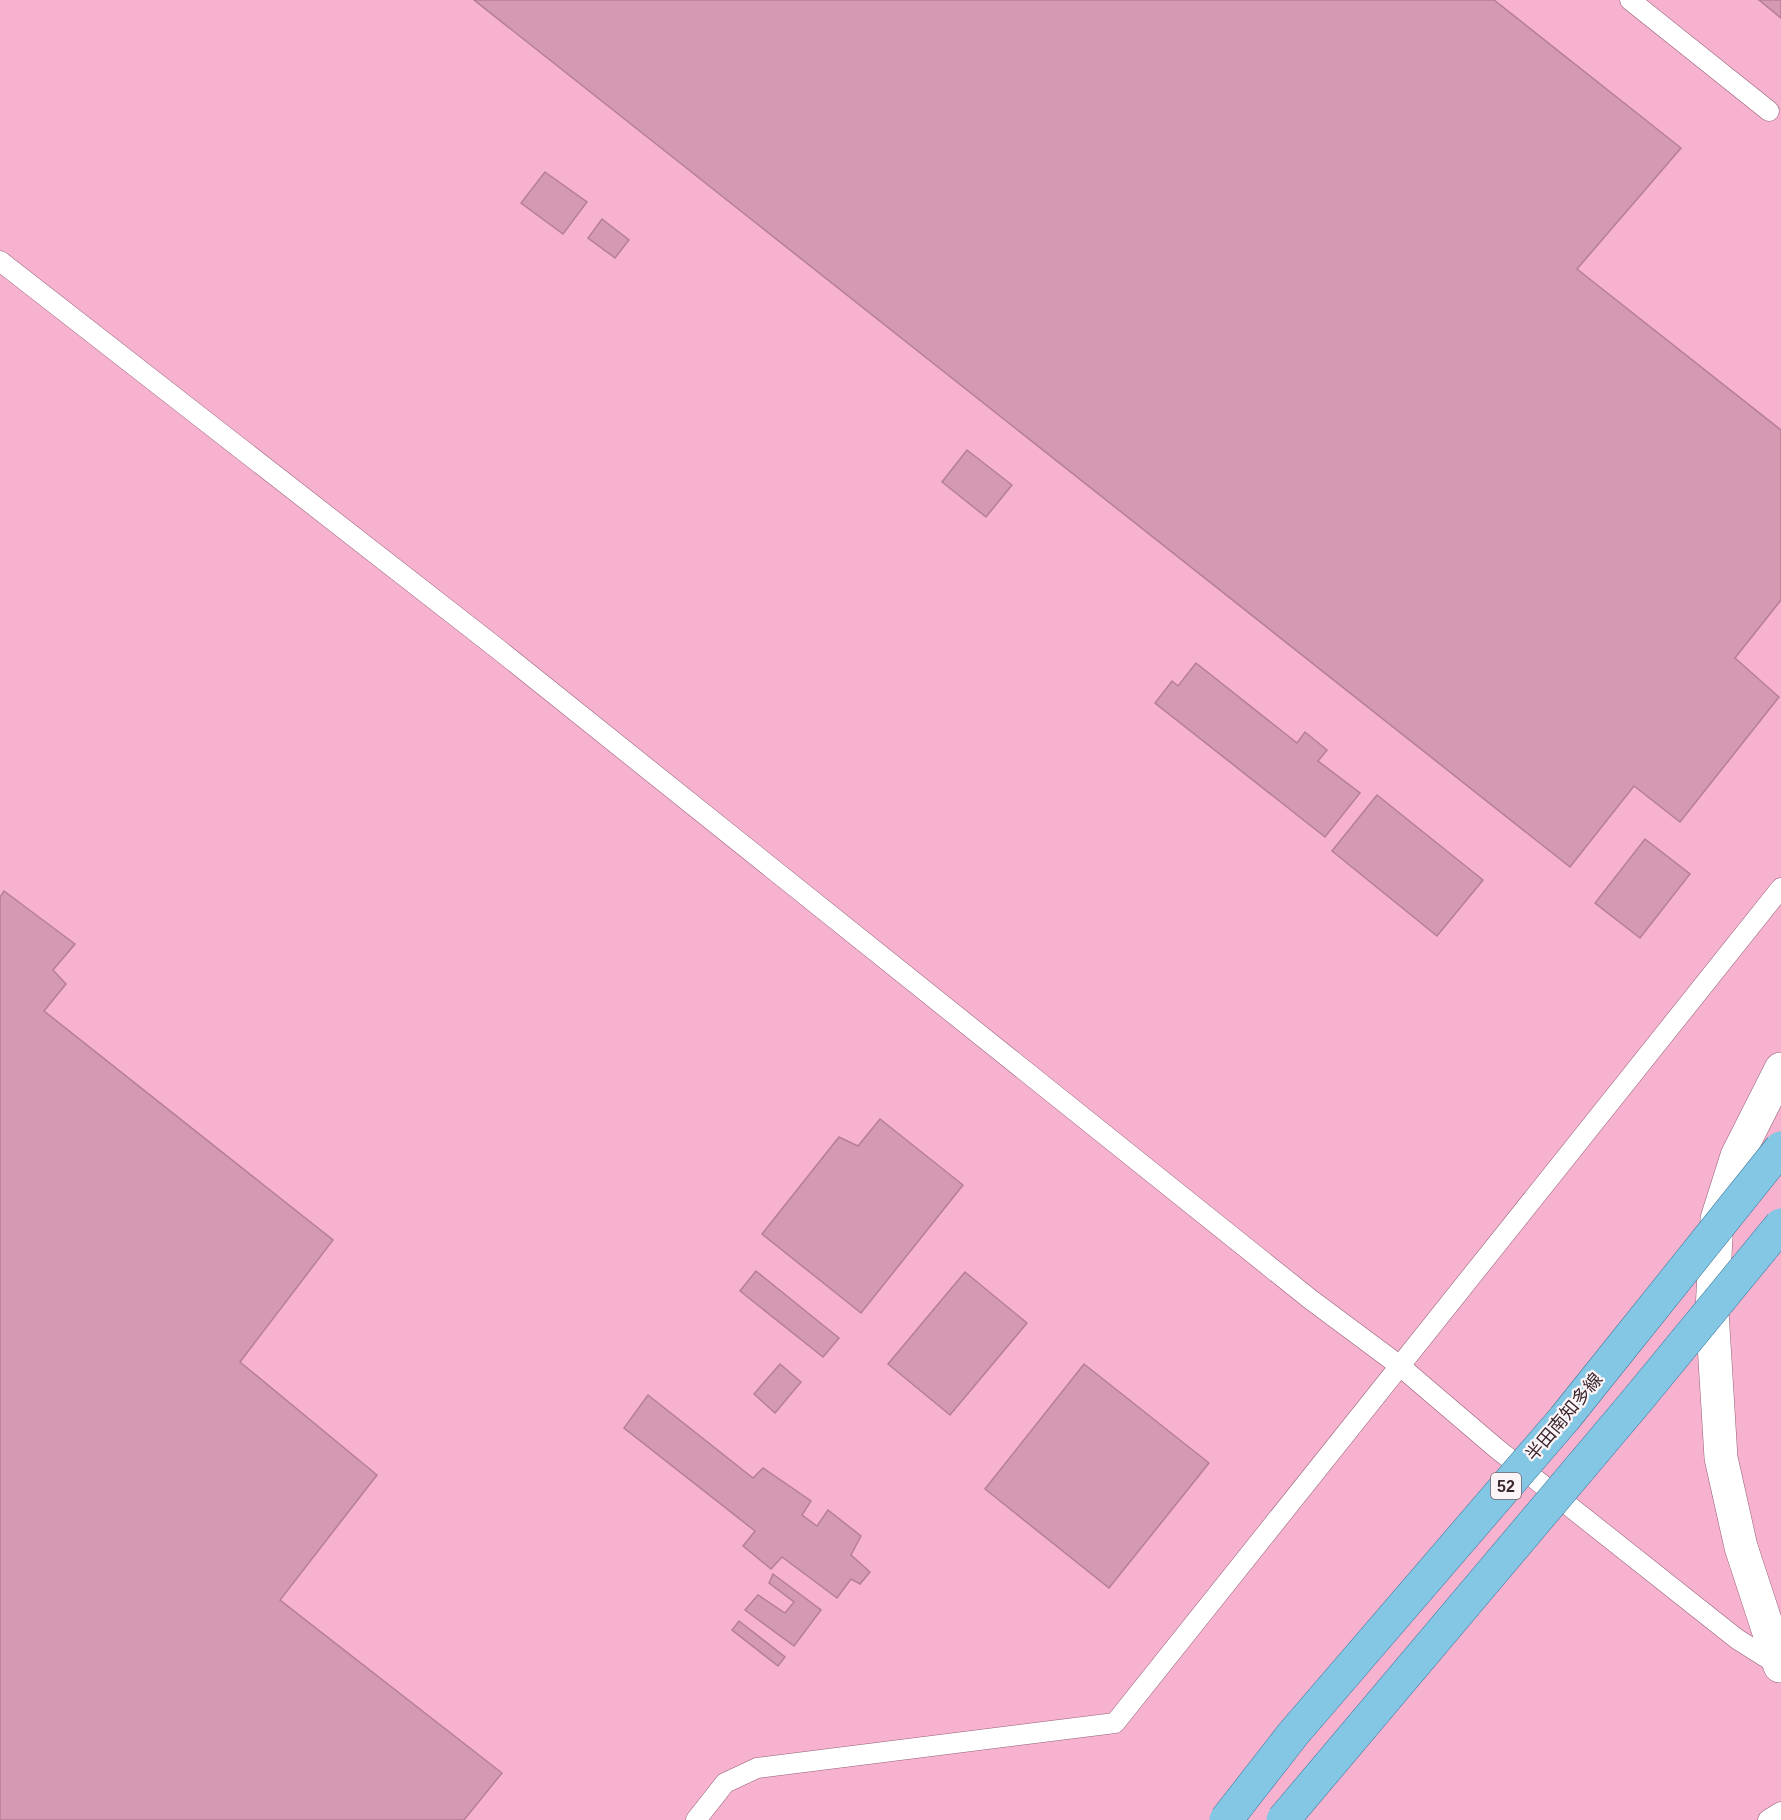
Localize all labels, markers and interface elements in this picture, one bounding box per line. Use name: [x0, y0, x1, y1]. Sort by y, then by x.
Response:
street label: 半田南知多線: [1522, 1369, 1606, 1465]
road number: 52: [1491, 1473, 1521, 1499]

